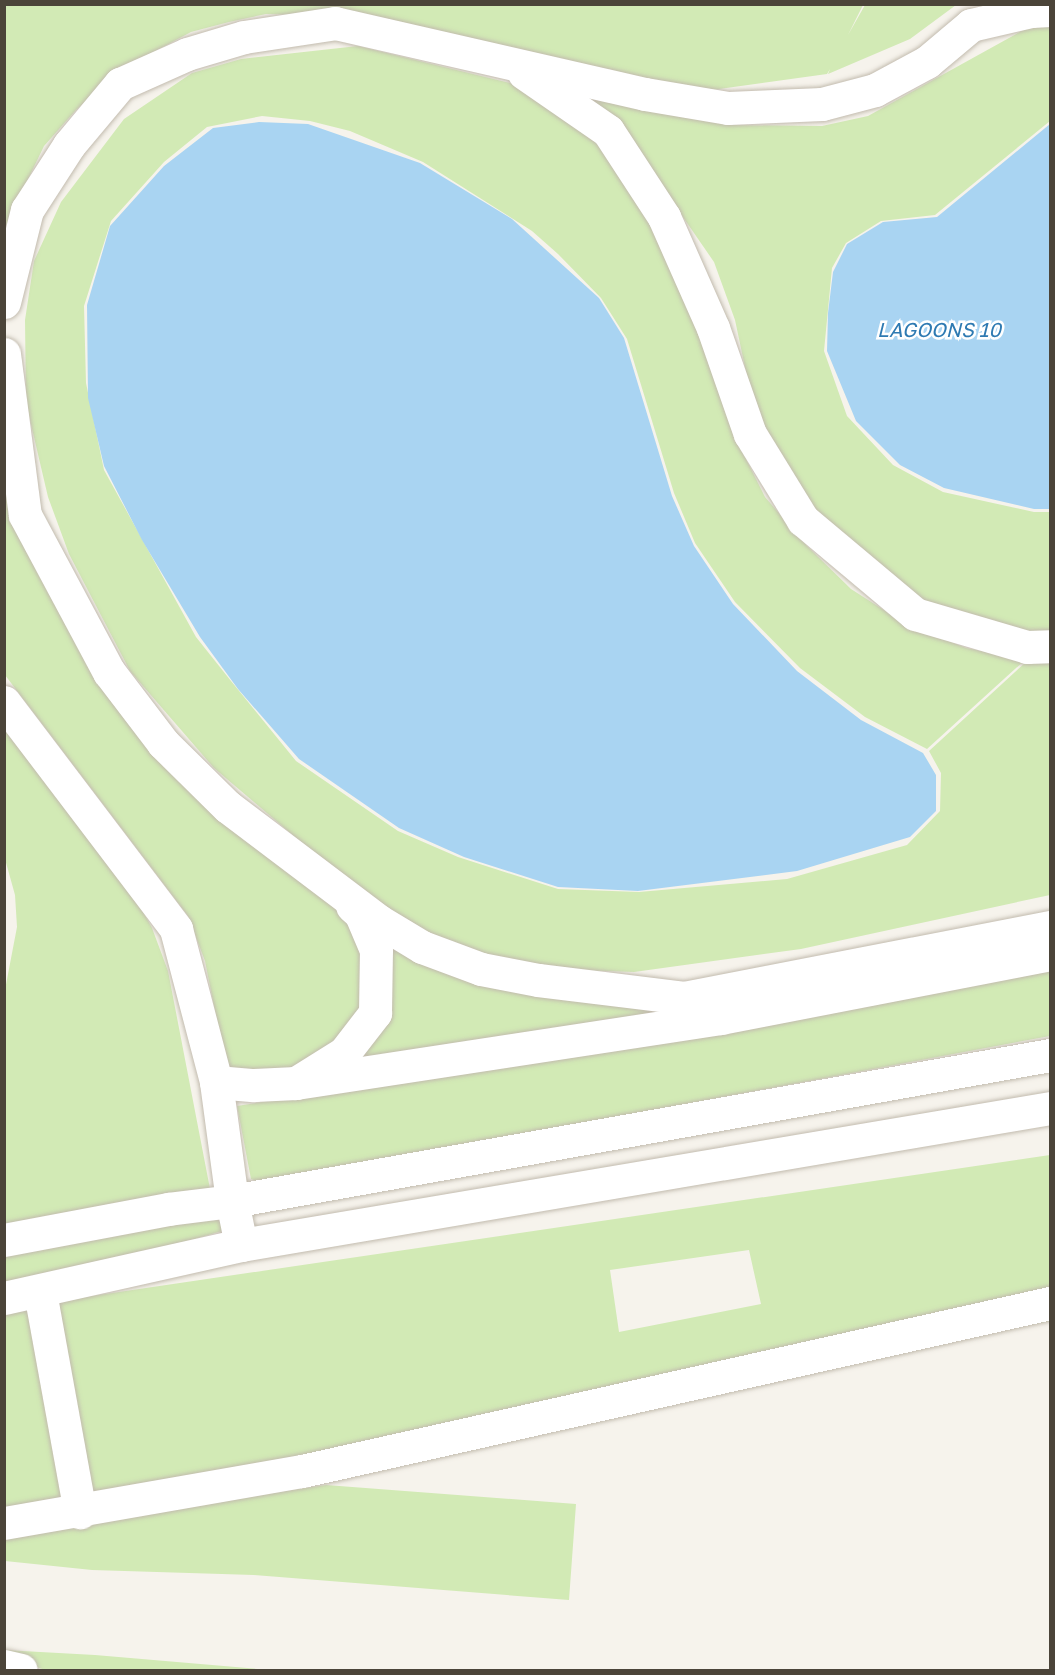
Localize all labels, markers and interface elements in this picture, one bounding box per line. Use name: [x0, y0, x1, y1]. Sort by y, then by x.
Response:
water label: LAGOONS 10: [877, 317, 1001, 341]

